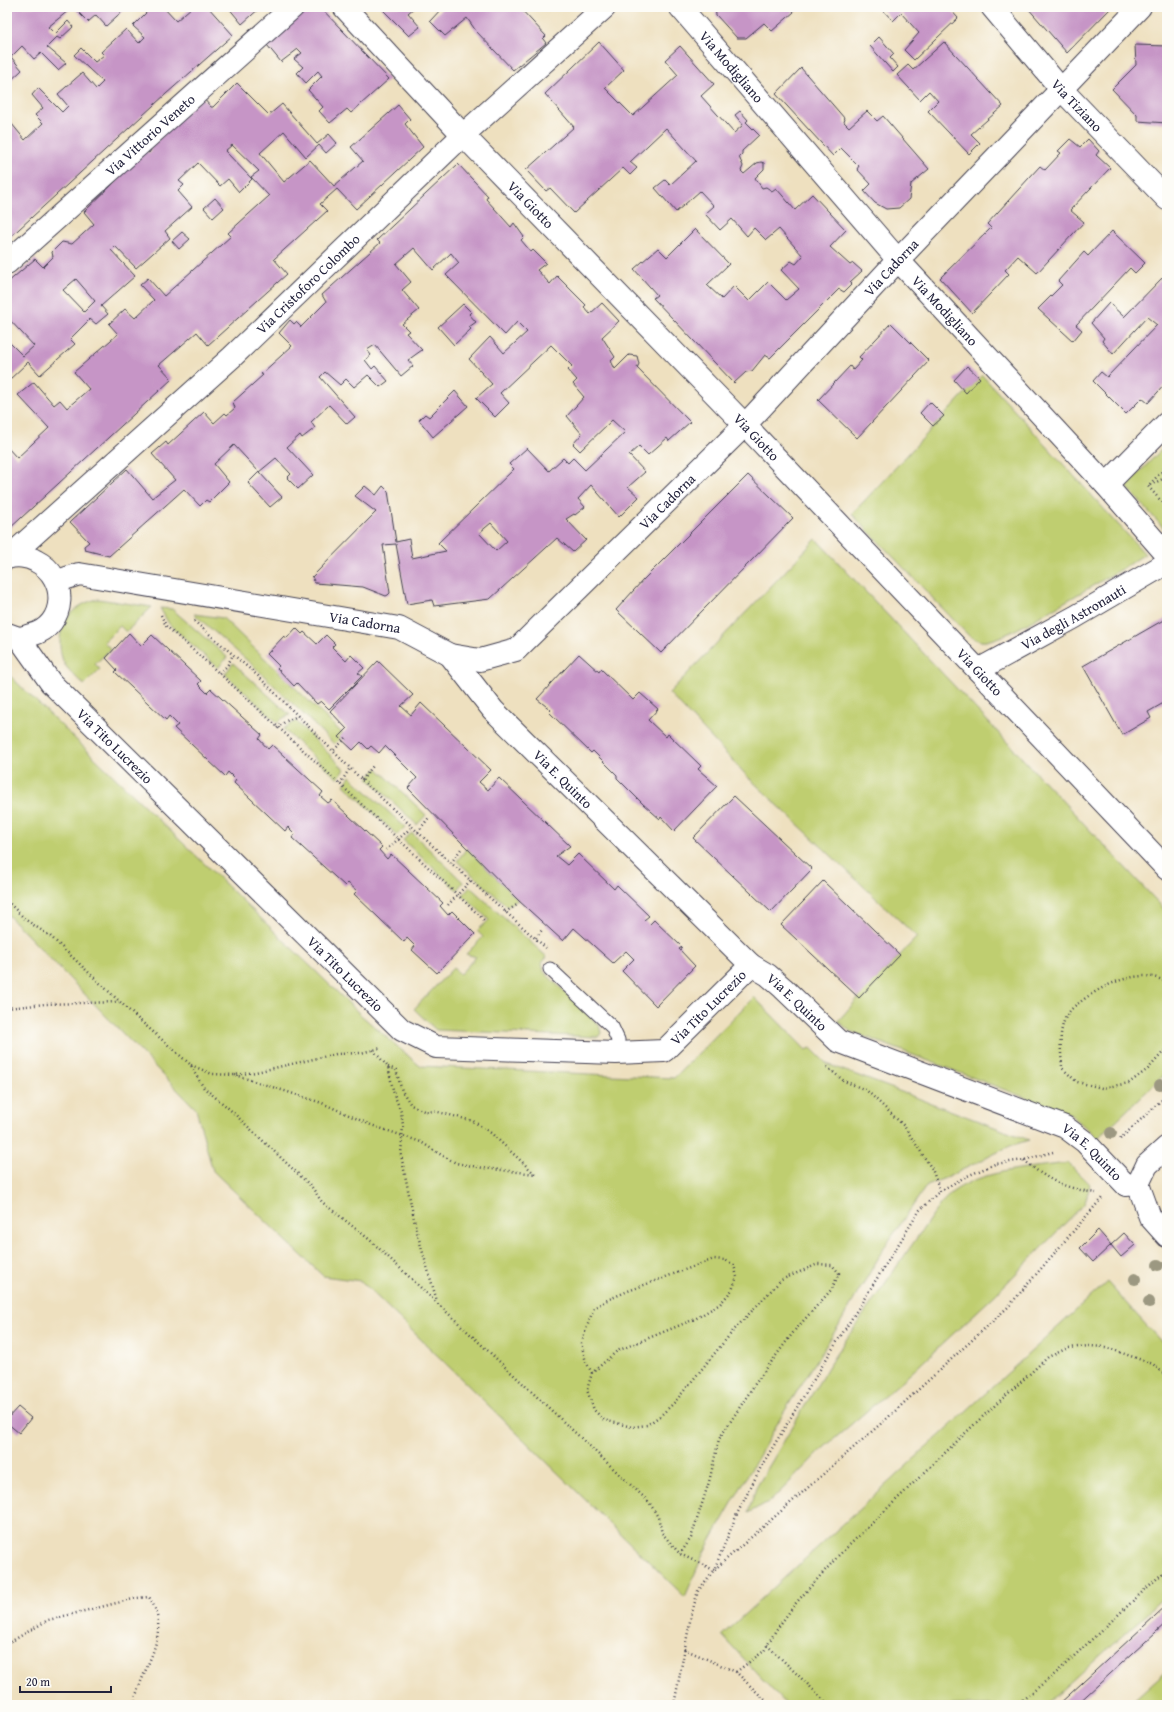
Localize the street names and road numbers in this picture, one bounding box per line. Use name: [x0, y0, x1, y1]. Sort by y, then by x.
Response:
street label: Via Modigliano: [695, 26, 768, 107]
street label: Via Tiziano: [1047, 75, 1107, 136]
street label: Via Vittorio Veneto: [101, 89, 199, 181]
street label: Via Giotto: [503, 176, 559, 233]
street label: Via Cristoforo Colombo: [252, 229, 364, 339]
street label: Via Cadorna: [859, 234, 923, 301]
street label: Via Modigliano: [907, 271, 983, 350]
street label: Via Giotto: [729, 409, 784, 465]
street label: Via Cadorna: [634, 469, 700, 534]
street label: Via degli Astronauti: [1017, 579, 1129, 655]
street label: Via Cadorna: [328, 606, 402, 638]
street label: Via Giotto: [952, 644, 1007, 700]
street label: Via Tito Lucrezio: [72, 704, 157, 788]
street label: Via E. Quinto: [529, 745, 597, 813]
street label: Via Tito Lucrezio: [303, 932, 388, 1016]
street label: Via Tito Lucrezio: [666, 965, 751, 1050]
street label: Via E. Quinto: [763, 968, 832, 1036]
street label: Via E. Quinto: [1058, 1118, 1127, 1185]

